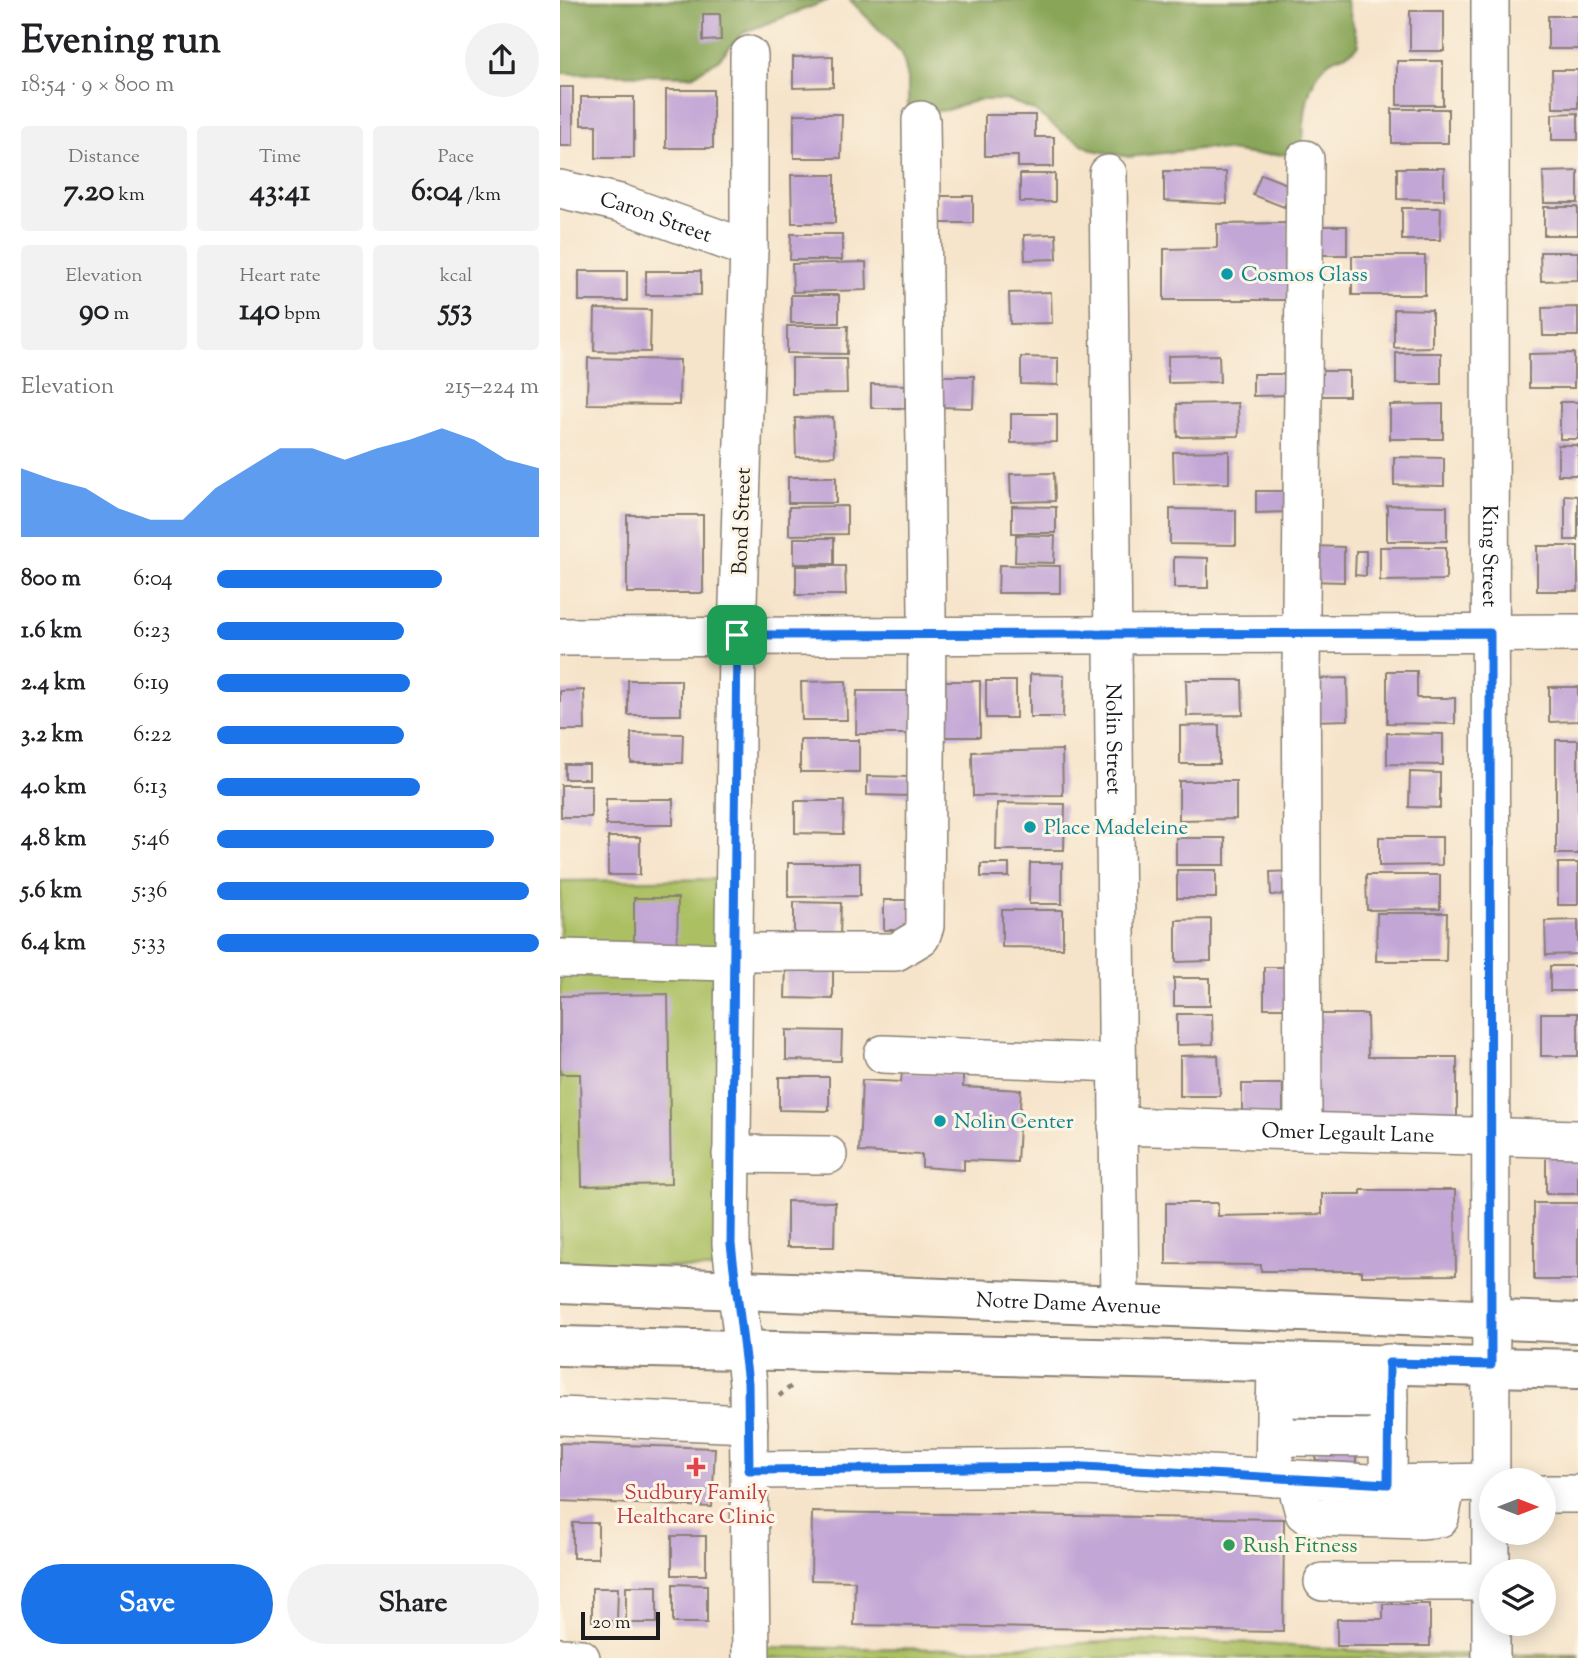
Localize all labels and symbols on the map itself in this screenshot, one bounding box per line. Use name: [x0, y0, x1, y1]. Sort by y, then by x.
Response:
street label: Caron Street: [597, 186, 715, 251]
place label: Cosmos Glass: [1241, 261, 1368, 291]
marker: Cosmos Glass: [1219, 266, 1235, 282]
street label: Bond Street: [726, 467, 760, 575]
street label: King Street: [1473, 505, 1503, 607]
pin: [707, 605, 767, 665]
street label: Nolin Street: [1096, 683, 1128, 795]
place label: Place Madeleine: [1044, 814, 1188, 844]
marker: Place Madeleine: [1022, 819, 1038, 835]
place label: Nolin Center: [954, 1108, 1074, 1138]
marker: Nolin Center: [932, 1113, 948, 1129]
street label: Omer Legault Lane: [1261, 1117, 1435, 1152]
street label: Notre Dame Avenue: [975, 1286, 1162, 1324]
marker: Sudbury Family Healthcare Clinic: [686, 1457, 706, 1477]
north arrow: [1479, 1468, 1556, 1545]
place label: Sudbury Family Healthcare Clinic: [617, 1479, 775, 1533]
place label: Rush Fitness: [1243, 1532, 1357, 1562]
marker: Rush Fitness: [1221, 1537, 1237, 1553]
scale bar: [581, 1609, 660, 1641]

